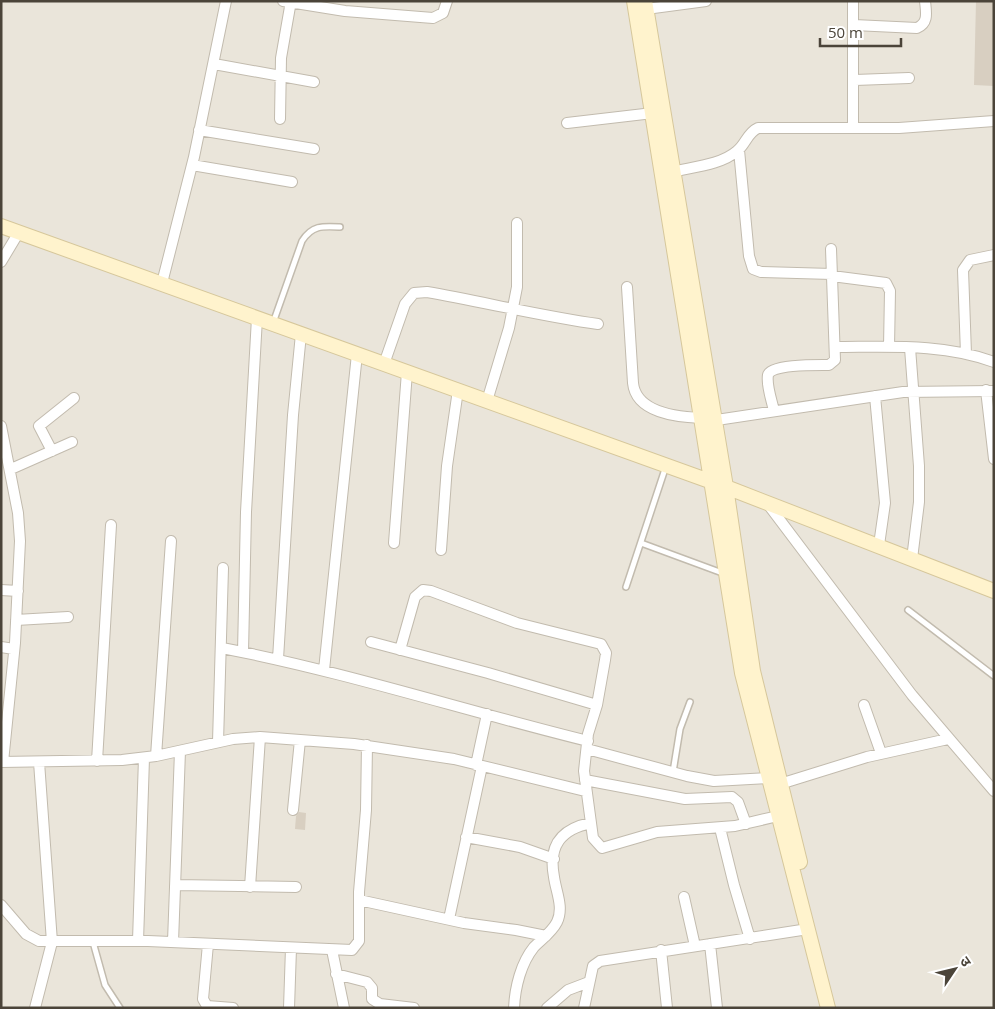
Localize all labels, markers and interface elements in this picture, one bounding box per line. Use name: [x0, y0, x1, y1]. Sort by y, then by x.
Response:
scale bar: [820, 15, 901, 47]
text: 50 m: [828, 22, 863, 42]
north arrow: [930, 944, 980, 994]
text: उ: [956, 952, 977, 971]

